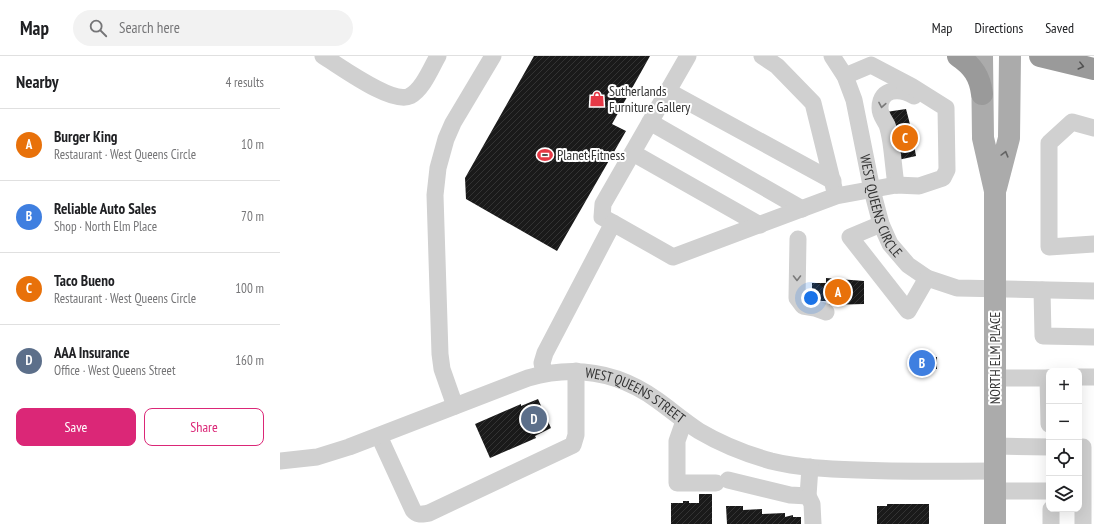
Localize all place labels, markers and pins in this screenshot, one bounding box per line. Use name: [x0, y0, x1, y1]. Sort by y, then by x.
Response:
place label: Sutherlands Furniture Gallery: [609, 82, 691, 116]
shop icon: Sutherlands Furniture Gallery: [588, 90, 606, 108]
pin: C: [892, 123, 918, 153]
sports icon: Planet Fitness: [536, 146, 554, 164]
place label: Planet Fitness: [557, 146, 625, 164]
pin: A: [825, 277, 851, 307]
pin: B: [909, 348, 935, 378]
pin: D: [521, 404, 547, 434]

